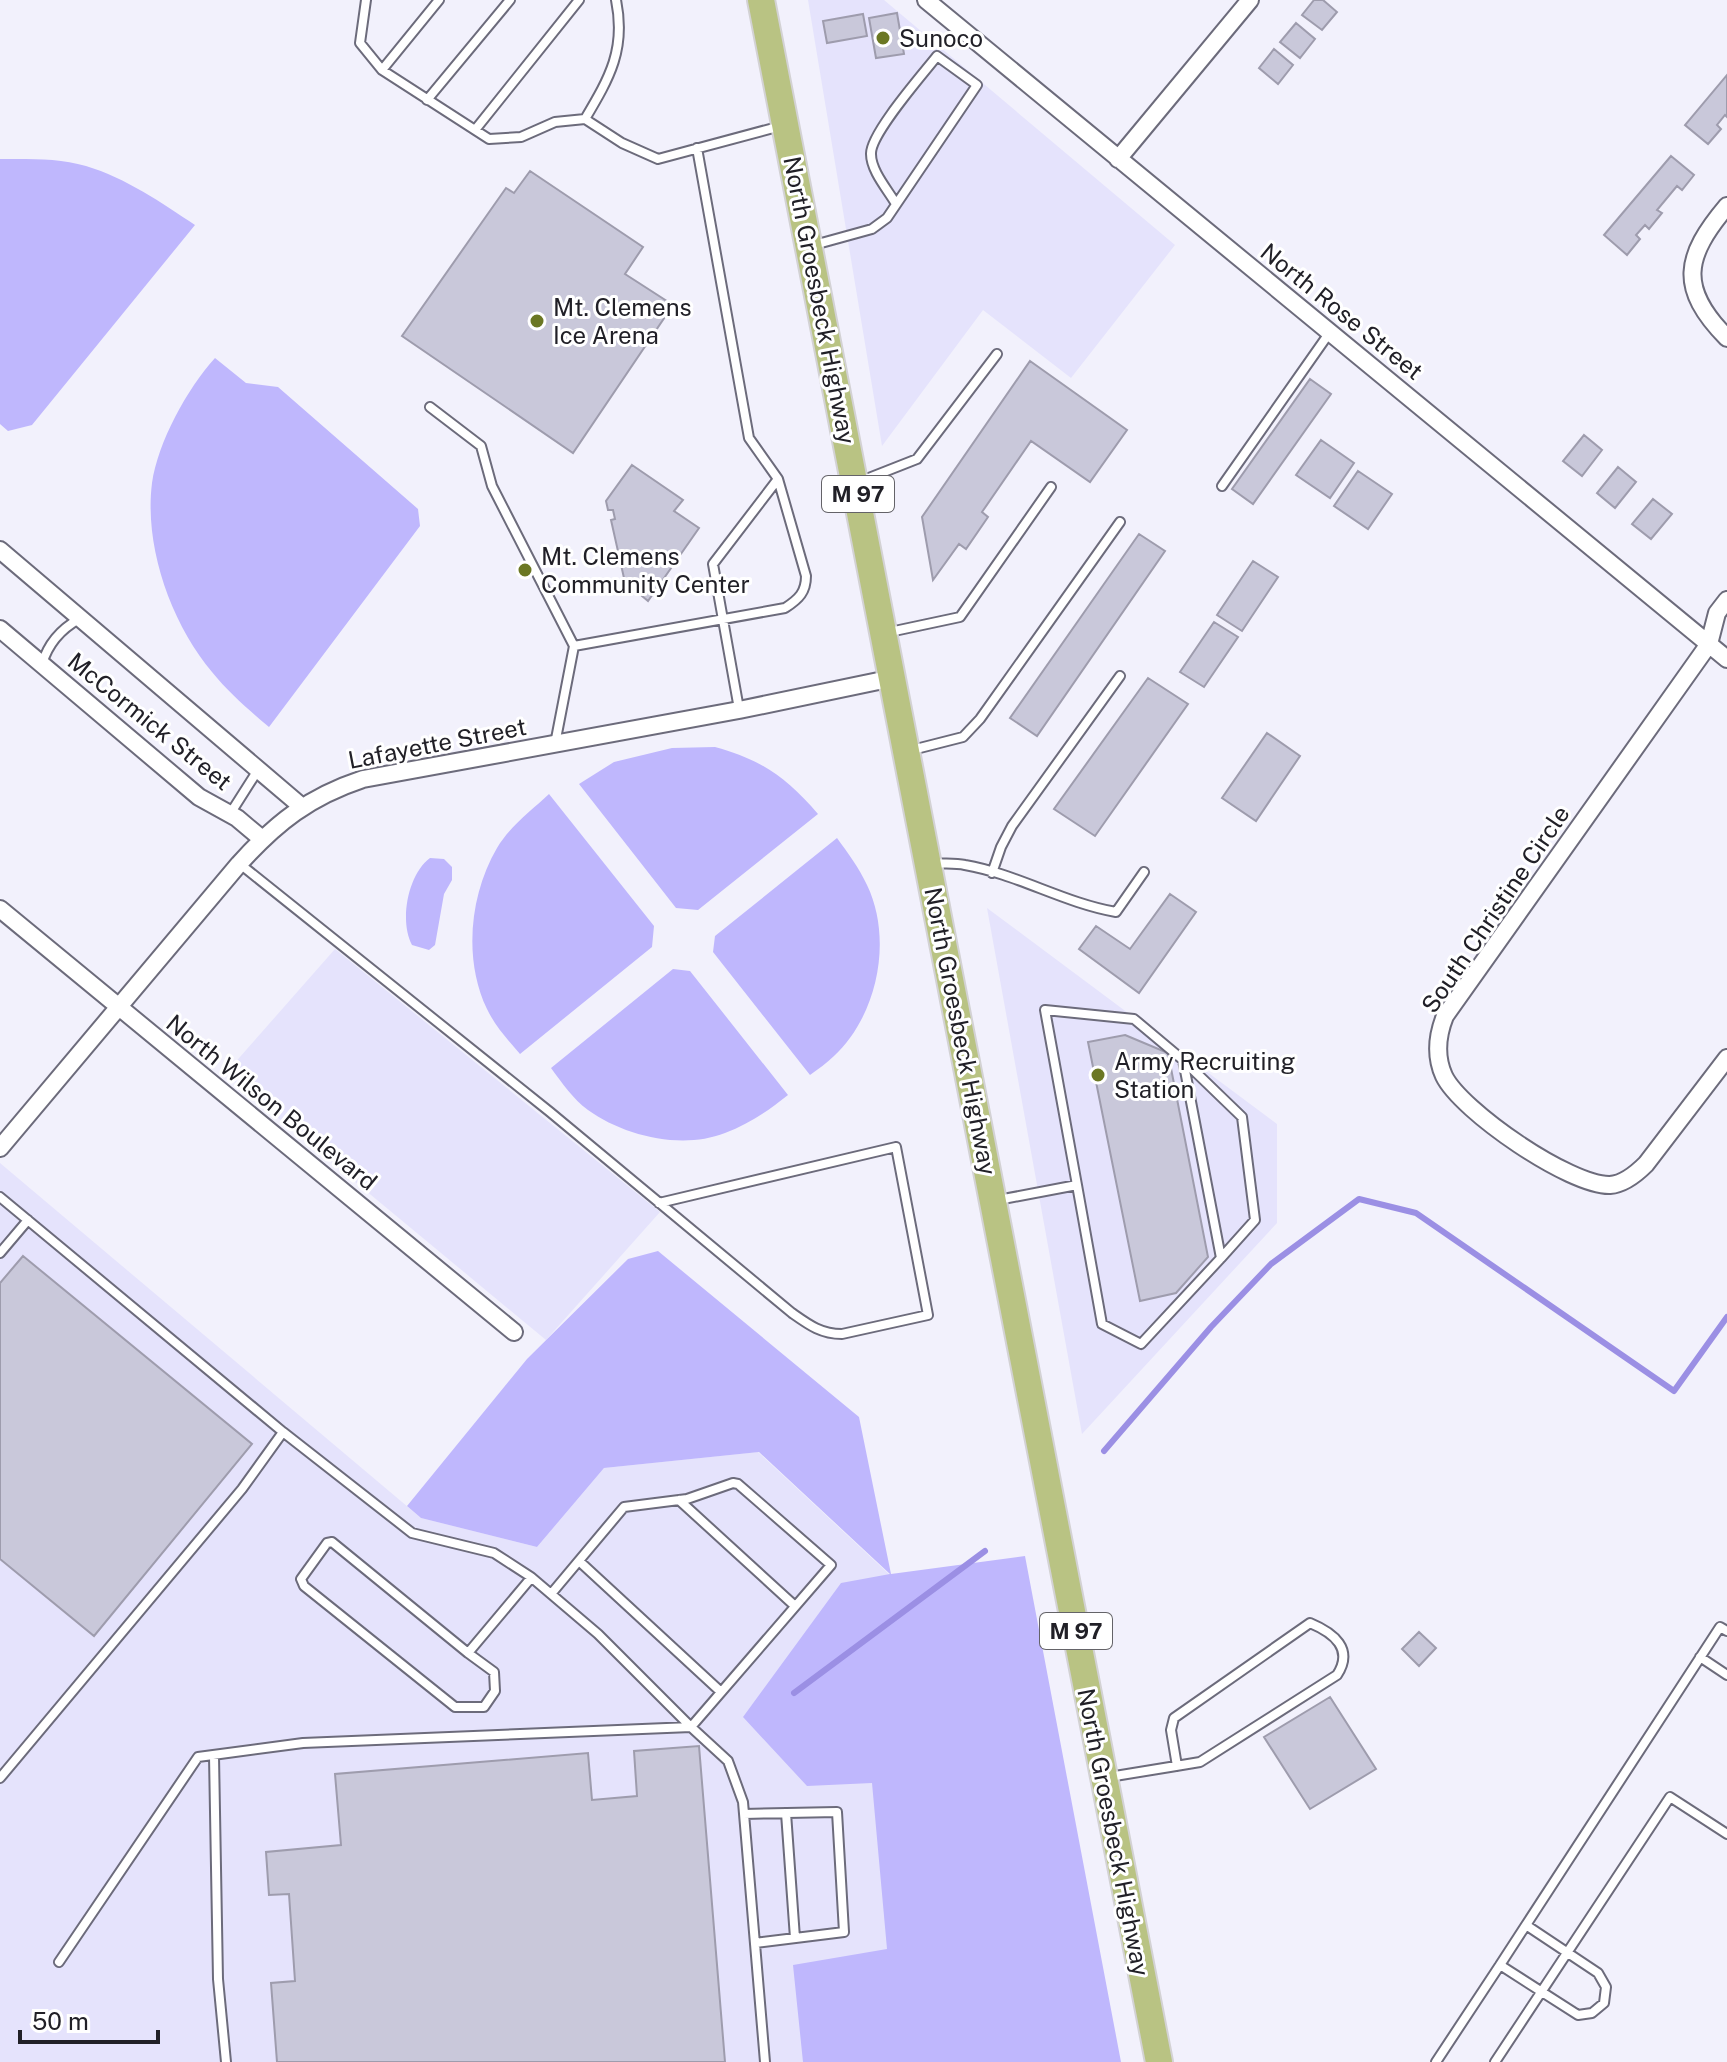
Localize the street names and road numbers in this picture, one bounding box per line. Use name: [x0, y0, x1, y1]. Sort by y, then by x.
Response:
street label: North Groesbeck Highway: [778, 154, 862, 446]
street label: North Rose Street: [1255, 237, 1429, 385]
road number: M 97: [822, 476, 894, 512]
street label: McCormick Street: [62, 646, 238, 796]
street label: Lafayette Street: [345, 712, 529, 774]
street label: South Christine Circle: [1415, 800, 1575, 1018]
street label: North Groesbeck Highway: [919, 885, 1003, 1177]
street label: North Wilson Boulevard: [161, 1008, 383, 1196]
road number: M 97: [1040, 1613, 1112, 1649]
street label: North Groesbeck Highway: [1072, 1686, 1156, 1978]

